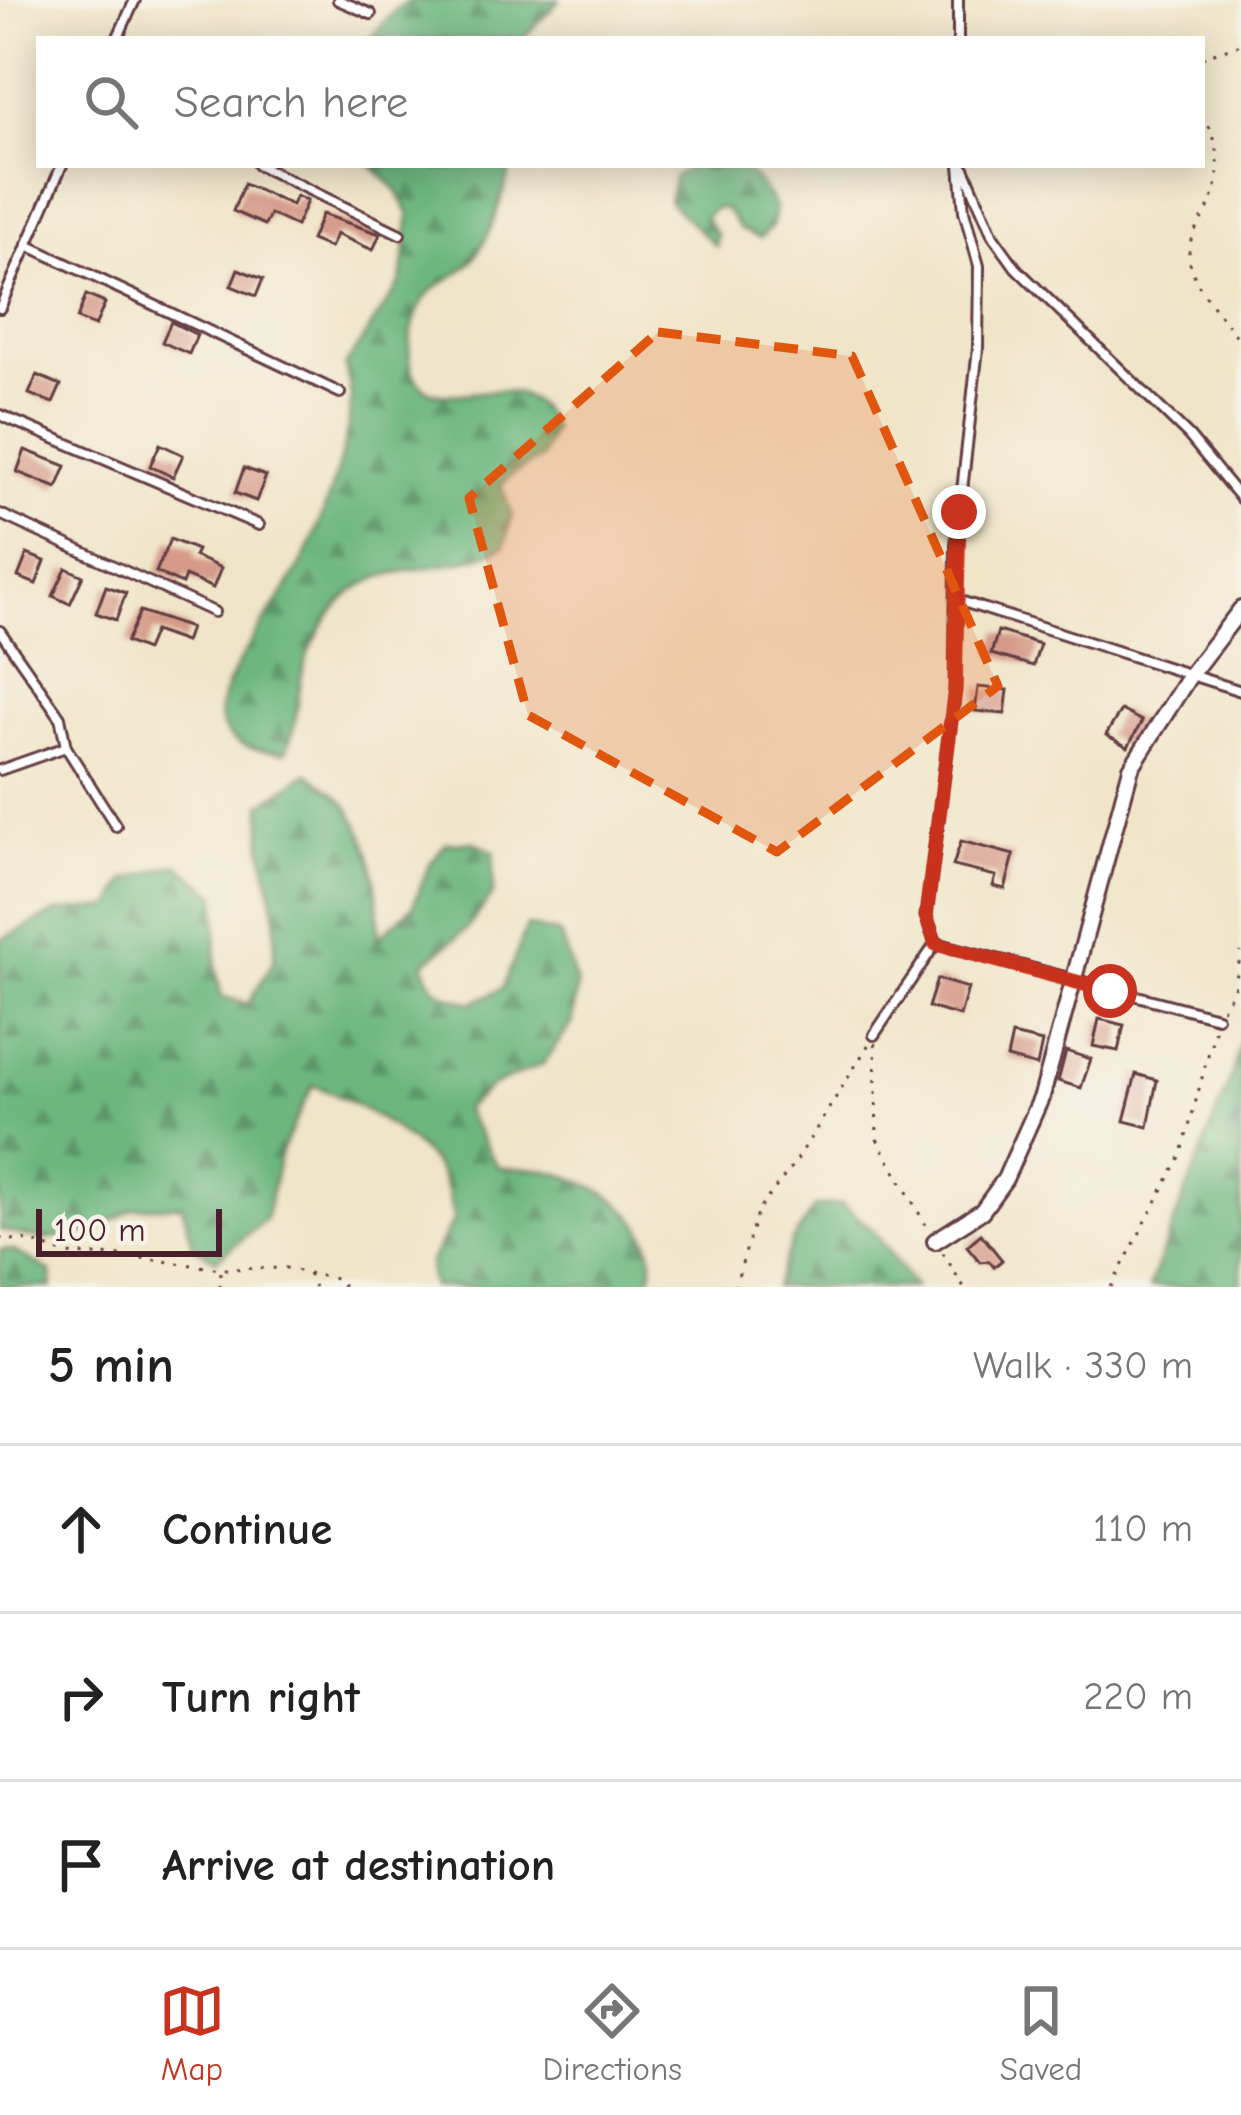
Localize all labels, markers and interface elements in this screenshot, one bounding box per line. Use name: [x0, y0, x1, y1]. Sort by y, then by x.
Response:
search box: [36, 36, 1205, 168]
icon: search: [78, 69, 144, 135]
text: Search here: [174, 76, 408, 128]
route end: [932, 485, 986, 539]
route start: [1083, 964, 1137, 1018]
scale bar: [36, 1203, 222, 1256]
text: 100 m: [54, 1211, 146, 1249]
text: 5 min: [48, 1336, 174, 1395]
text: Walk · 330 m: [973, 1343, 1193, 1388]
icon: ahead: [48, 1496, 114, 1562]
text: Continue: [162, 1503, 332, 1555]
text: 110 m: [1093, 1506, 1193, 1551]
icon: right: [48, 1664, 114, 1730]
text: Turn right: [162, 1671, 360, 1723]
text: 220 m: [1083, 1674, 1193, 1719]
icon: arrive: [48, 1832, 114, 1898]
text: Arrive at destination: [162, 1839, 555, 1891]
tab: Map: [159, 1978, 225, 2088]
tab: Directions: [543, 1978, 682, 2088]
tab: Saved: [1000, 1978, 1082, 2088]

